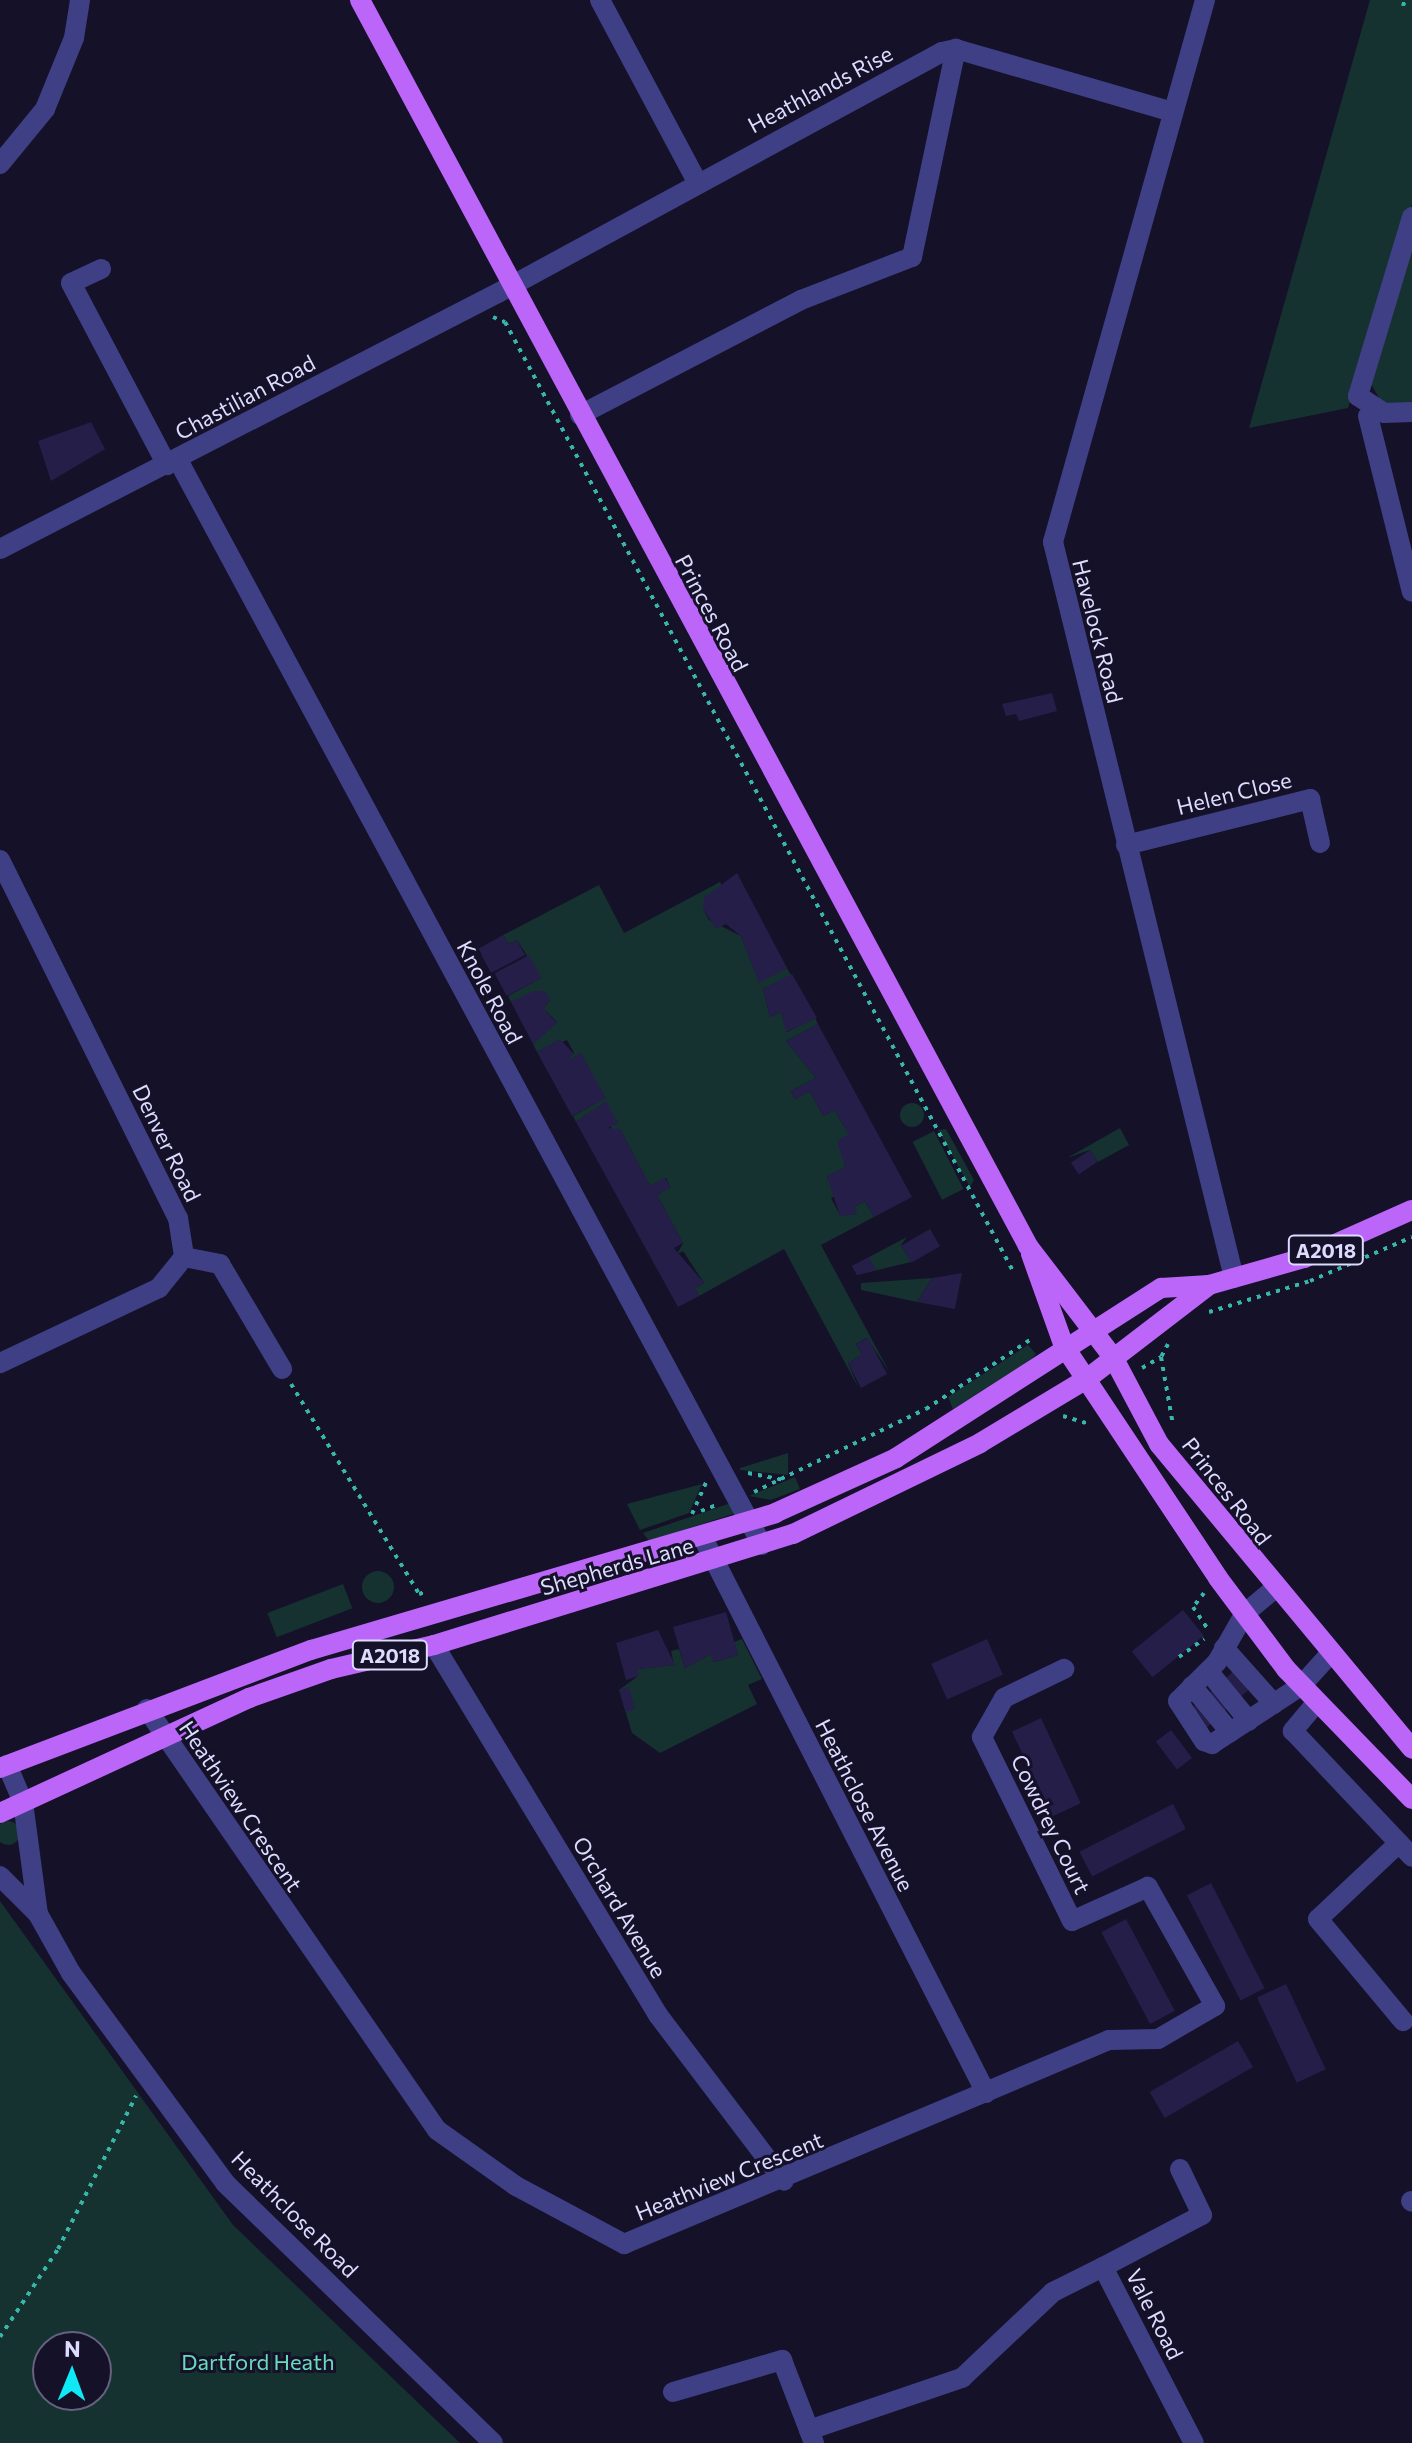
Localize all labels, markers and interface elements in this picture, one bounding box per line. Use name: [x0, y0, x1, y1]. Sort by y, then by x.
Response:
street label: Heathlands Rise: [743, 40, 897, 138]
street label: Chastilian Road: [170, 349, 320, 445]
street label: Princes Road: [670, 550, 754, 676]
street label: Havelock Road: [1067, 556, 1129, 706]
street label: Helen Close: [1174, 766, 1294, 820]
street label: Knole Road: [452, 936, 528, 1048]
street label: Denver Road: [127, 1080, 207, 1206]
road number: A2018: [1286, 1234, 1366, 1266]
street label: Princes Road: [1177, 1432, 1277, 1550]
street label: Shepherds Lane: [537, 1532, 697, 1600]
road number: A2018: [350, 1639, 430, 1671]
street label: Heathclose Avenue: [810, 1714, 920, 1896]
street label: Heathview Crescent: [174, 1716, 308, 1896]
street label: Cowdrey Court: [1006, 1750, 1096, 1898]
street label: Orchard Avenue: [567, 1832, 673, 1982]
street label: Heathview Crescent: [631, 2126, 827, 2226]
street label: Heathclose Road: [226, 2145, 364, 2283]
street label: Vale Road: [1121, 2264, 1189, 2364]
north arrow: [32, 2331, 112, 2411]
text: N: [64, 2335, 81, 2362]
park label: Dartford Heath: [181, 2349, 335, 2375]

